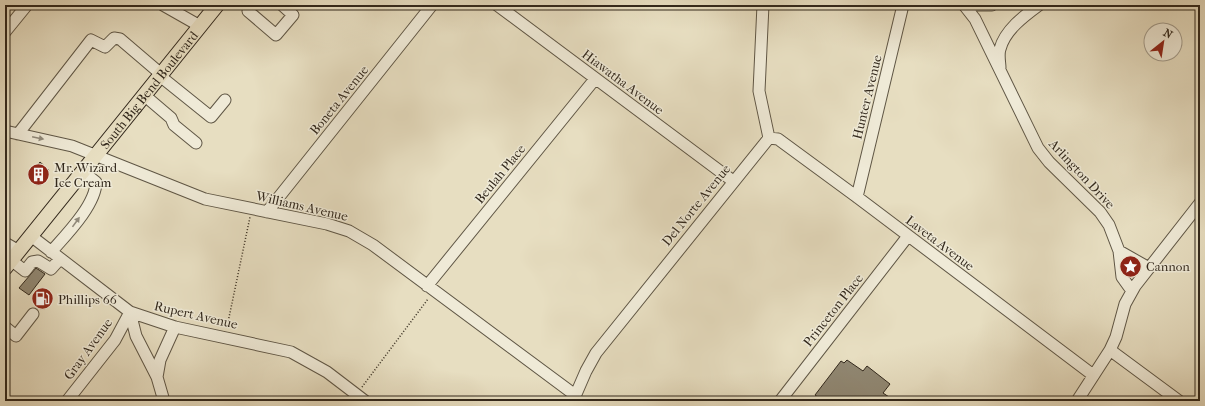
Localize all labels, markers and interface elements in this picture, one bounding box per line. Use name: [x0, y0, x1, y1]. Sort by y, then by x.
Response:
north arrow: [1143, 22, 1183, 62]
text: N: [1161, 26, 1175, 42]
street label: South Big Bend Boulevard: [97, 27, 201, 151]
street label: Hiawatha Avenue: [579, 46, 667, 118]
street label: Hunter Avenue: [849, 53, 885, 141]
street label: Boneta Avenue: [307, 62, 372, 137]
one-way arrow: [32, 136, 45, 142]
street label: Arlington Drive: [1045, 136, 1118, 212]
street label: Beulah Place: [472, 141, 529, 207]
place label: Mr. Wizard Ice Cream: [54, 160, 118, 190]
building icon: Mr. Wizard Ice Cream: [26, 161, 52, 187]
street label: Del Norte Avenue: [659, 161, 734, 249]
street label: Williams Avenue: [254, 188, 350, 224]
street label: Laveta Avenue: [903, 212, 978, 274]
one-way arrow: [72, 217, 80, 227]
place icon: Cannon: [1117, 253, 1143, 279]
place label: Cannon: [1146, 259, 1190, 274]
street label: Princeton Place: [800, 270, 866, 349]
fuel station icon: Phillips 66: [29, 286, 55, 312]
place label: Phillips 66: [58, 292, 118, 307]
street label: Rupert Avenue: [153, 298, 240, 332]
street label: Gray Avenue: [61, 315, 116, 383]

